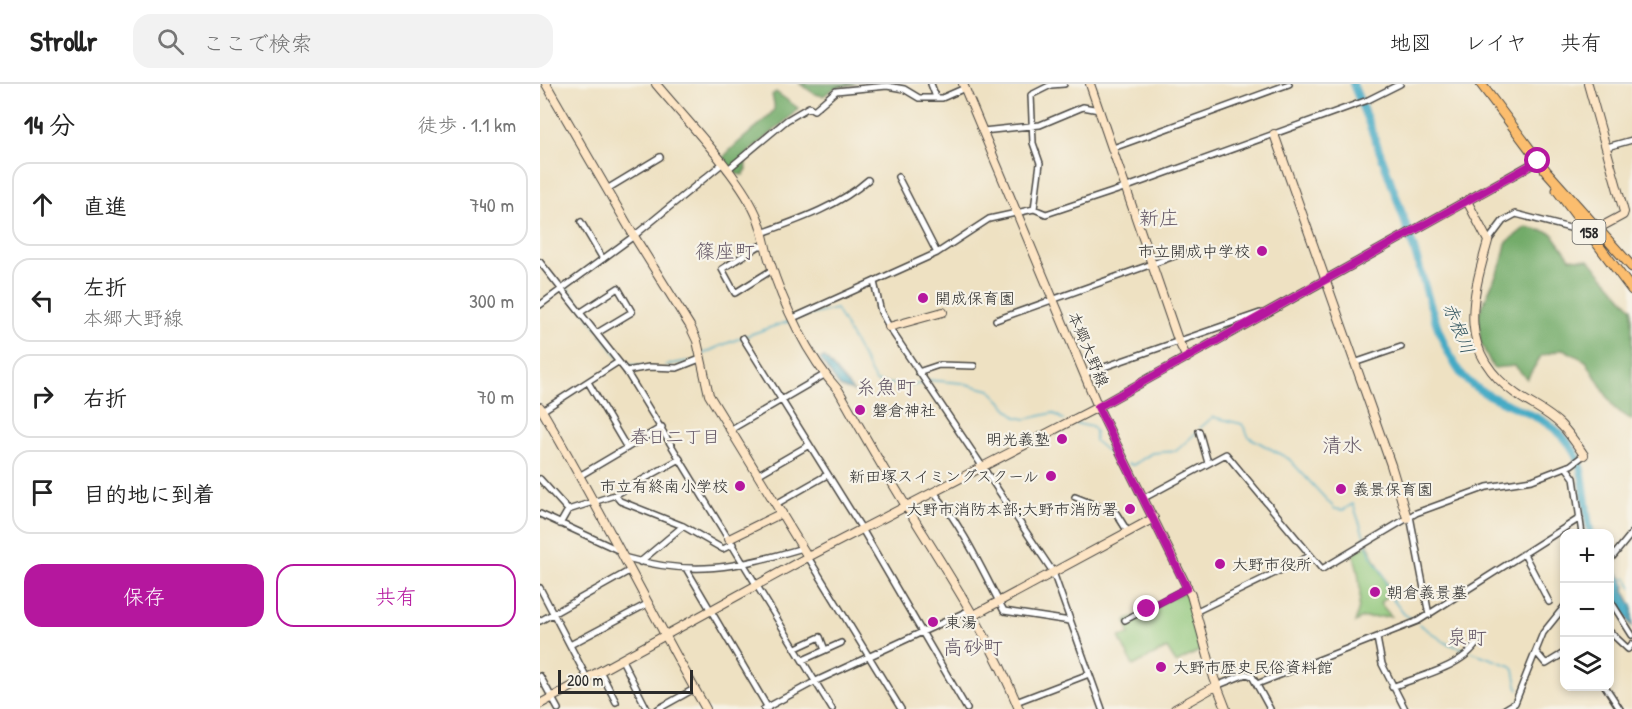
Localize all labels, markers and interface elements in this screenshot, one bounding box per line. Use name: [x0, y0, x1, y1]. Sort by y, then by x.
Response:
search box: [133, 14, 553, 68]
text: Strollr: [30, 22, 97, 60]
icon: search: [154, 25, 187, 58]
text: ここで検索: [202, 28, 312, 58]
text: 地図: [1390, 28, 1432, 57]
text: レイヤ: [1465, 28, 1527, 57]
text: 共有: [1560, 28, 1602, 57]
text: 14 分: [24, 107, 75, 142]
text: 徒歩 · 1.1 km: [418, 111, 516, 138]
route start: [1524, 147, 1550, 173]
icon: ahead: [26, 188, 59, 221]
text: 直進: [83, 191, 127, 221]
text: 740 m: [469, 191, 514, 218]
district label: 新庄: [1139, 204, 1179, 231]
road number: 158: [1572, 220, 1606, 244]
district label: 篠座町: [695, 237, 755, 264]
place label: 市立開成中学校: [1138, 240, 1250, 262]
marker: 市立開成中学校: [1255, 244, 1269, 258]
text: 左折: [83, 272, 127, 302]
icon: left: [26, 284, 59, 317]
text: 300 m: [469, 287, 514, 314]
place label: 開成保育園: [935, 287, 1015, 309]
marker: 開成保育園: [916, 291, 930, 305]
water label: 赤根川: [1437, 298, 1481, 358]
text: 本郷大野線: [83, 304, 183, 331]
street label: 本郷大野線: [1063, 308, 1115, 390]
district label: 糸魚町: [856, 373, 916, 400]
icon: right: [26, 380, 59, 413]
text: 右折: [83, 383, 127, 413]
text: 70 m: [477, 383, 514, 410]
place label: 磐倉神社: [872, 399, 936, 421]
marker: 磐倉神社: [853, 403, 867, 417]
district label: 春日二丁目: [630, 424, 720, 449]
place label: 明光義塾: [986, 428, 1050, 450]
district label: 清水: [1322, 431, 1362, 458]
marker: 明光義塾: [1055, 432, 1069, 446]
place label: 新田塚スイミングスクール: [849, 465, 1039, 487]
marker: 新田塚スイミングスクール: [1044, 469, 1058, 483]
place label: 市立有終南小学校: [600, 475, 728, 497]
icon: arrive: [26, 476, 59, 509]
place label: 義景保育園: [1353, 478, 1433, 500]
text: 目的地に到着: [83, 479, 215, 509]
marker: 市立有終南小学校: [733, 479, 747, 493]
marker: 義景保育園: [1334, 482, 1348, 496]
place label: 大野市消防本部;大野市消防署: [906, 498, 1118, 520]
marker: 大野市消防本部;大野市消防署: [1123, 502, 1137, 516]
map controls: [1560, 529, 1614, 691]
button: +: [1560, 529, 1614, 583]
place label: 大野市役所: [1232, 553, 1312, 575]
marker: 大野市役所: [1213, 557, 1227, 571]
button: 保存: [24, 564, 264, 627]
button: 共有: [276, 564, 516, 627]
place label: 朝倉義景墓: [1387, 581, 1467, 603]
button: −: [1560, 583, 1614, 637]
marker: 朝倉義景墓: [1368, 585, 1382, 599]
route end: [1133, 595, 1159, 621]
place label: 東湯: [945, 611, 977, 633]
marker: 東湯: [926, 615, 940, 629]
district label: 泉町: [1447, 623, 1487, 650]
district label: 高砂町: [943, 633, 1003, 660]
button: layers: [1560, 637, 1614, 691]
place label: 大野市歴史民俗資料館: [1173, 656, 1333, 678]
marker: 大野市歴史民俗資料館: [1154, 660, 1168, 674]
scale bar: [558, 667, 693, 694]
text: 200 m: [567, 669, 603, 691]

